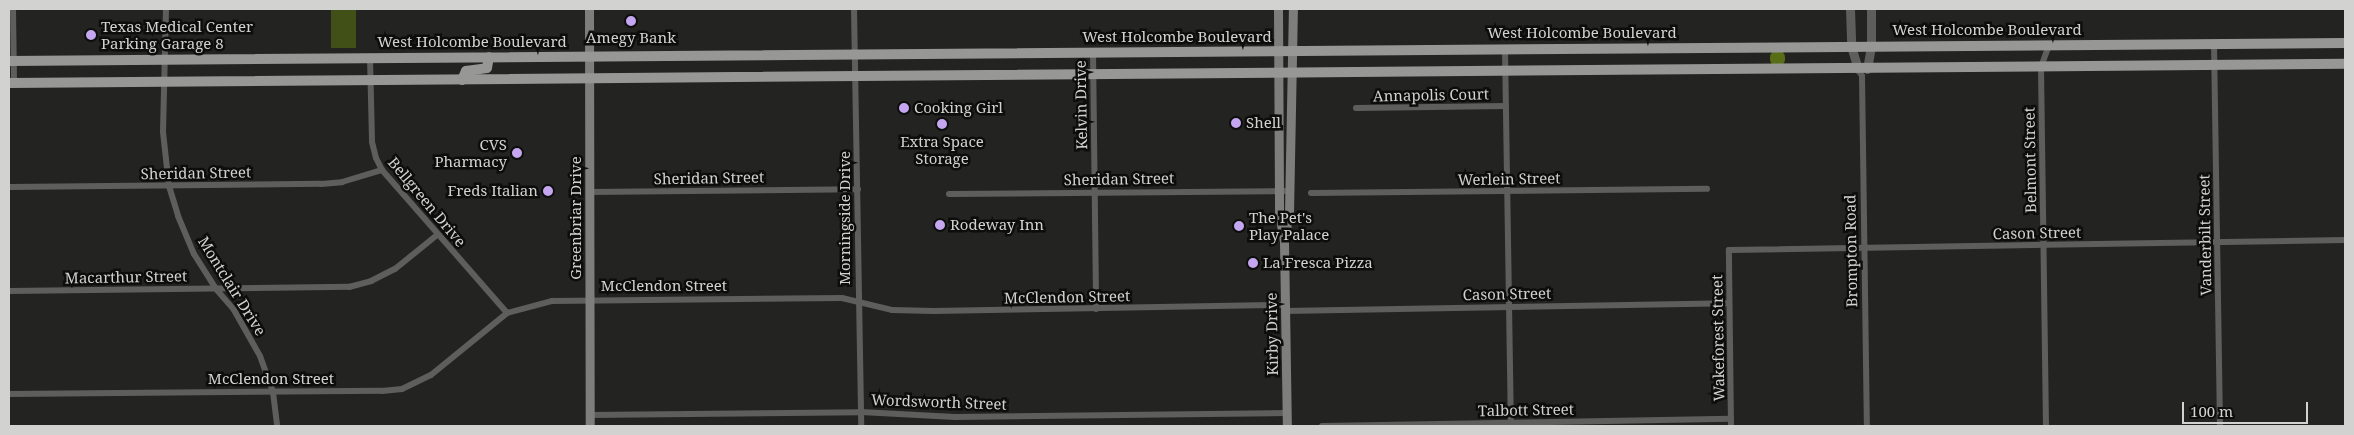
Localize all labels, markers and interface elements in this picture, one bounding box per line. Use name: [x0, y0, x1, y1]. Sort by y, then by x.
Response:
marker: Amegy Bank: [625, 15, 637, 27]
place label: Texas Medical Center Parking Garage 8: [101, 17, 253, 52]
street label: West Holcombe Boulevard: [1892, 21, 2082, 39]
street label: West Holcombe Boulevard: [1487, 24, 1677, 42]
street label: West Holcombe Boulevard: [1082, 28, 1272, 46]
marker: Texas Medical Center Parking Garage 8: [85, 29, 97, 41]
place label: Amegy Bank: [586, 29, 676, 47]
street label: West Holcombe Boulevard: [377, 33, 567, 51]
street label: Kelvin Drive: [1071, 60, 1091, 150]
street label: Annapolis Court: [1373, 85, 1489, 105]
place label: Cooking Girl: [914, 99, 1003, 117]
marker: Cooking Girl: [898, 102, 910, 114]
street label: Belmont Street: [2020, 107, 2040, 213]
place label: Shell: [1246, 114, 1281, 132]
marker: Shell: [1230, 117, 1242, 129]
marker: Extra Space Storage: [936, 118, 948, 130]
place label: Extra Space Storage: [900, 132, 984, 167]
place label: CVS Pharmacy: [434, 135, 507, 170]
marker: CVS Pharmacy: [511, 147, 523, 159]
street label: Morningside Drive: [836, 151, 854, 285]
street label: Bellgreen Drive: [384, 154, 470, 250]
street label: Greenbriar Drive: [567, 156, 585, 280]
street label: Sheridan Street: [141, 163, 251, 183]
street label: Sheridan Street: [654, 168, 764, 188]
street label: Sheridan Street: [1064, 169, 1174, 189]
street label: Werlein Street: [1457, 169, 1561, 189]
street label: Vanderbilt Street: [2195, 174, 2215, 296]
place label: Freds Italian: [447, 182, 538, 200]
marker: Freds Italian: [542, 185, 554, 197]
street label: Brompton Road: [1841, 195, 1861, 307]
place label: The Pet's Play Palace: [1249, 208, 1329, 243]
place label: Rodeway Inn: [950, 216, 1044, 234]
marker: Rodeway Inn: [934, 219, 946, 231]
marker: The Pet's Play Palace: [1233, 220, 1245, 232]
street label: Cason Street: [1993, 223, 2081, 243]
street label: Montclair Drive: [194, 233, 270, 339]
place label: La Fresca Pizza: [1263, 254, 1373, 272]
marker: La Fresca Pizza: [1247, 257, 1259, 269]
street label: Macarthur Street: [65, 267, 187, 287]
street label: Wakeforest Street: [1708, 275, 1728, 401]
street label: McClendon Street: [601, 277, 727, 295]
street label: Cason Street: [1463, 284, 1551, 304]
street label: McClendon Street: [1004, 287, 1130, 307]
street label: Kirby Drive: [1262, 292, 1282, 376]
street label: McClendon Street: [208, 370, 334, 388]
street label: Wordsworth Street: [871, 391, 1007, 413]
scale bar: [2184, 392, 2310, 424]
street label: Talbott Street: [1478, 400, 1574, 420]
text: 100 m: [2190, 401, 2233, 421]

